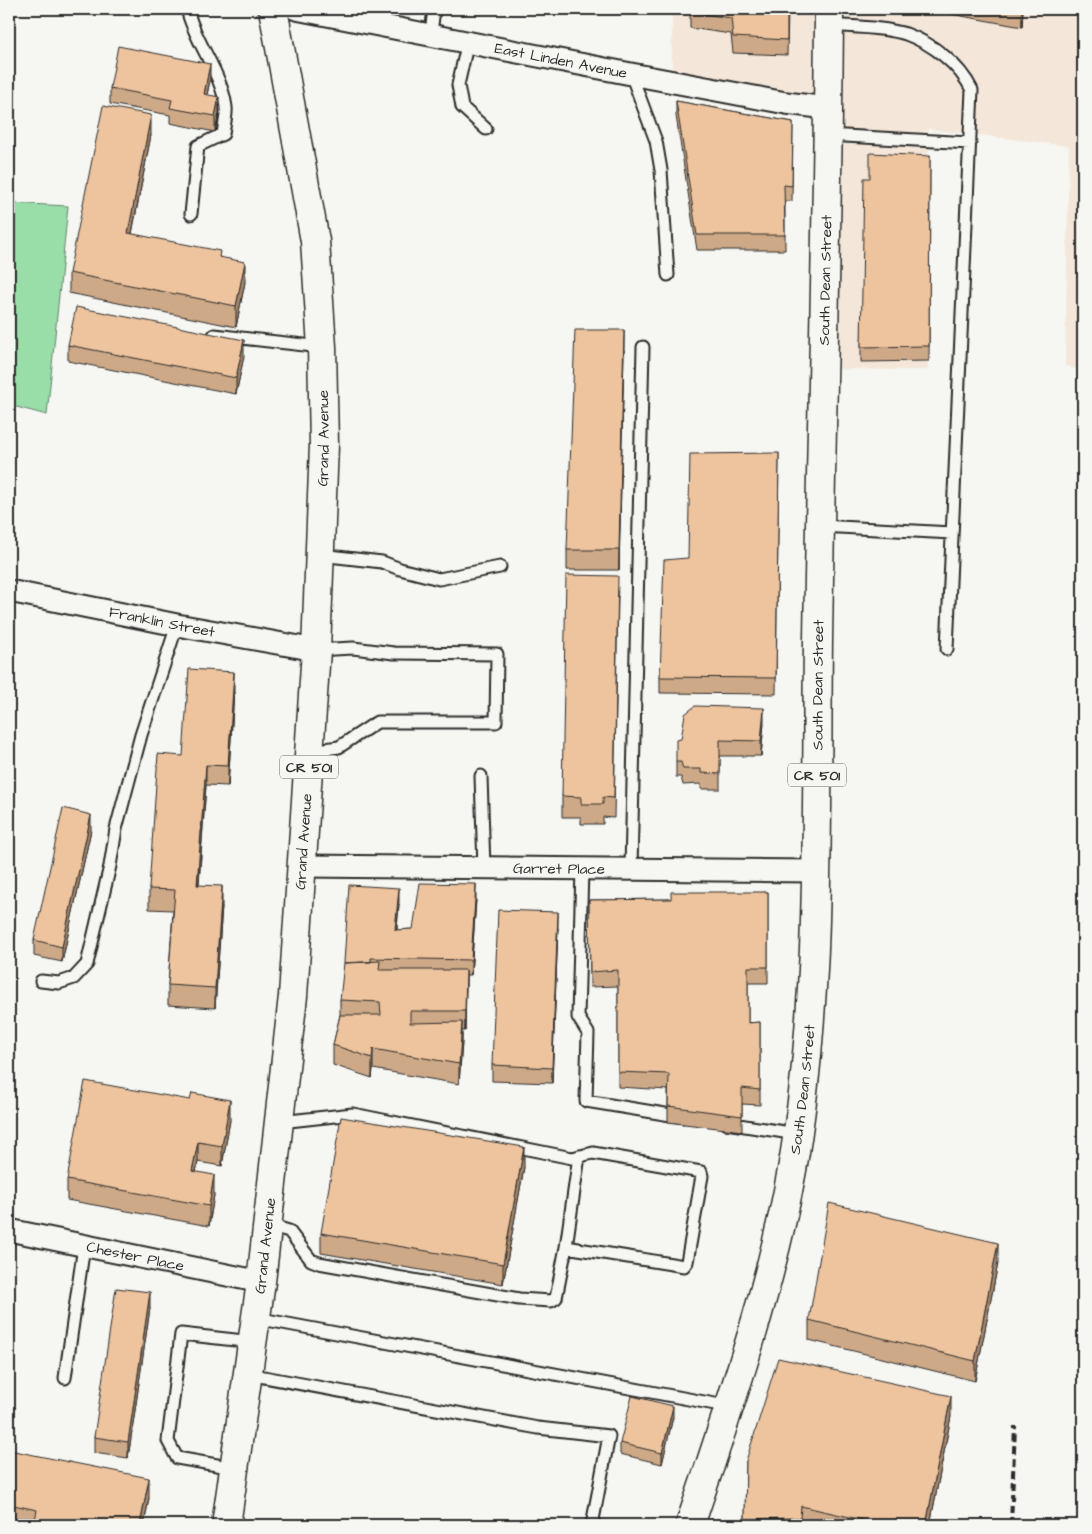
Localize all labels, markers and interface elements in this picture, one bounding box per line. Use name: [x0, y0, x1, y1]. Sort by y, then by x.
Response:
street label: East Linden Avenue: [493, 38, 629, 84]
street label: South Dean Street: [814, 215, 837, 346]
street label: Grand Avenue: [312, 390, 335, 487]
street label: Franklin Street: [107, 601, 217, 643]
street label: South Dean Street: [807, 620, 829, 750]
road number: CR 501: [280, 756, 338, 779]
road number: CR 501: [788, 764, 846, 786]
street label: Grand Avenue: [290, 793, 317, 890]
street label: Garret Place: [513, 858, 605, 880]
street label: South Dean Street: [785, 1024, 821, 1156]
street label: Grand Avenue: [249, 1197, 281, 1295]
street label: Chester Place: [84, 1236, 186, 1277]

